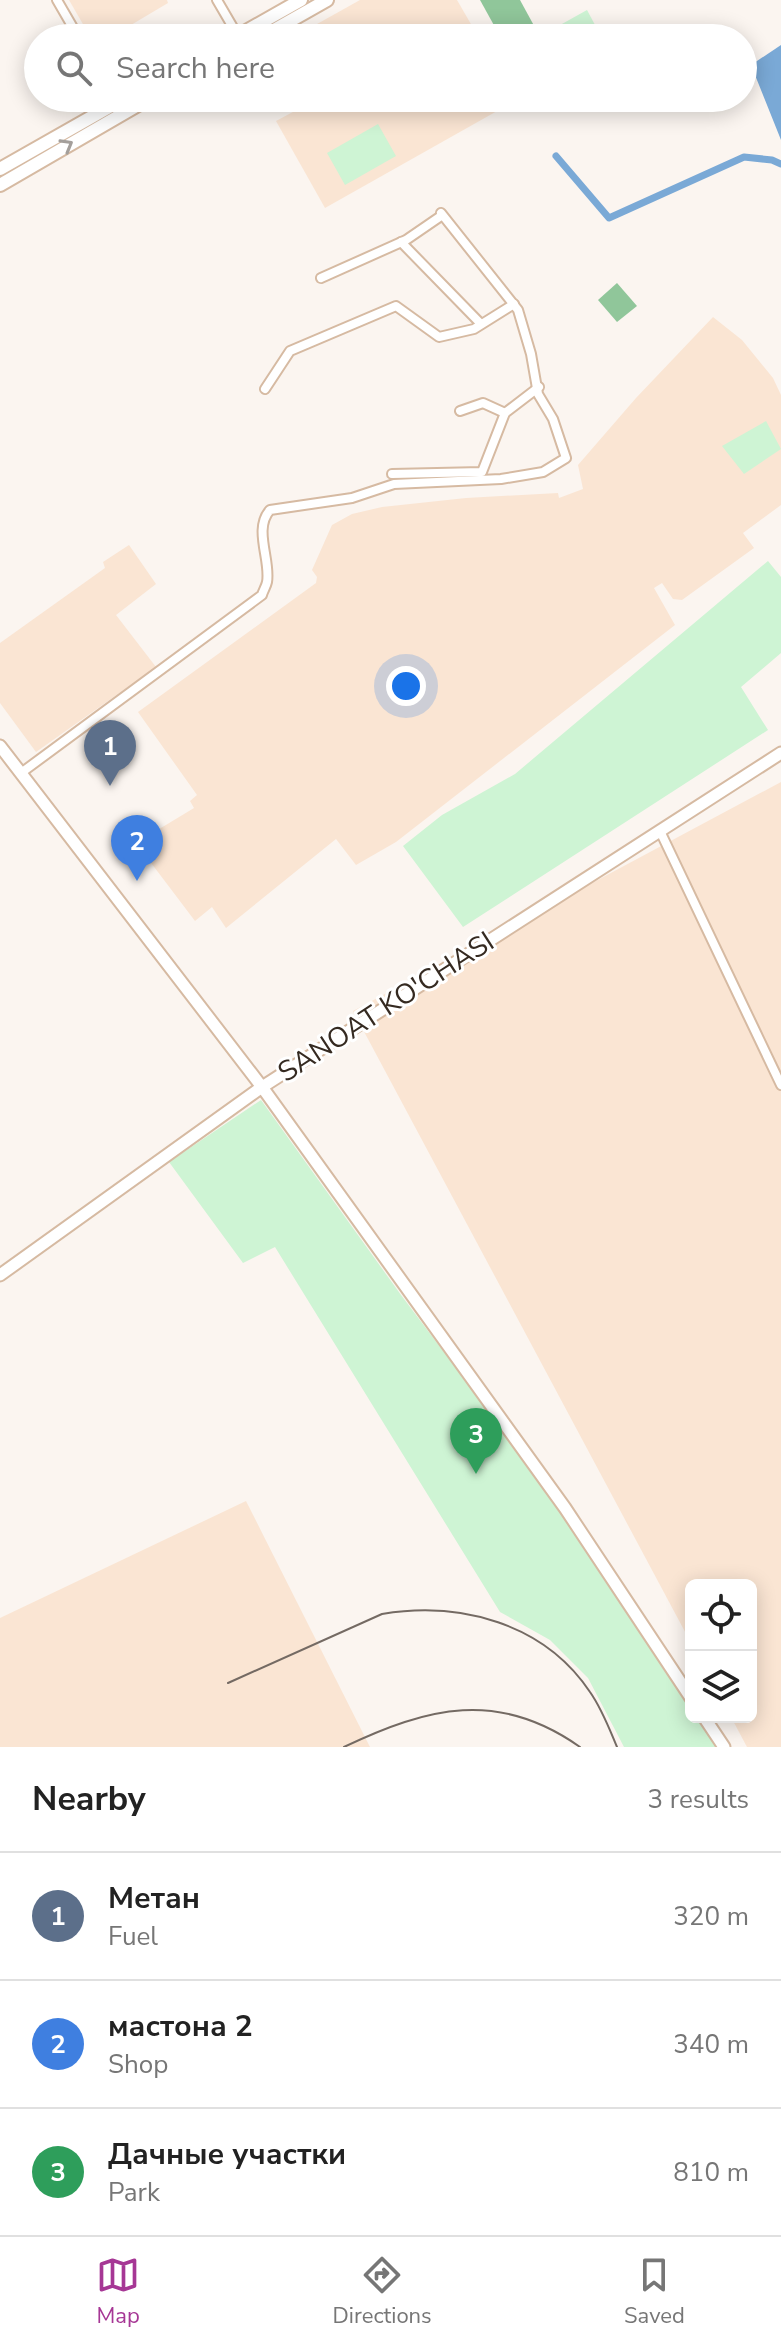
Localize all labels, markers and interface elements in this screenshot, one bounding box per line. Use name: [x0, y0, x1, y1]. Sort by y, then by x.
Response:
search box: [24, 24, 757, 112]
icon: search: [52, 46, 96, 90]
text: Search here: [116, 48, 275, 89]
one-way arrow: [58, 139, 73, 155]
your location: [386, 666, 426, 706]
pin: 1: [84, 720, 136, 786]
pin: 2: [111, 815, 163, 881]
street label: SANOAT KO'CHASI: [270, 923, 502, 1091]
pin: 3: [450, 1408, 502, 1474]
map controls: [685, 1579, 757, 1723]
button: locate: [685, 1579, 757, 1651]
button: layers: [685, 1651, 757, 1723]
text: Nearby: [32, 1776, 146, 1822]
text: 3 results: [648, 1782, 749, 1817]
text: Метан: [108, 1878, 200, 1919]
text: 1: [50, 1899, 66, 1934]
text: 320 m: [673, 1899, 749, 1934]
text: Fuel: [108, 1919, 158, 1954]
text: мастона 2: [108, 2006, 253, 2047]
text: 2: [50, 2027, 66, 2062]
text: 340 m: [673, 2027, 749, 2062]
text: Shop: [108, 2047, 168, 2082]
text: Дачные участки: [108, 2134, 346, 2175]
text: 3: [50, 2155, 66, 2190]
text: 810 m: [673, 2155, 749, 2190]
text: Park: [108, 2175, 160, 2210]
tab: Map: [96, 2253, 140, 2331]
tab: Directions: [333, 2253, 432, 2331]
tab: Saved: [624, 2253, 685, 2331]

